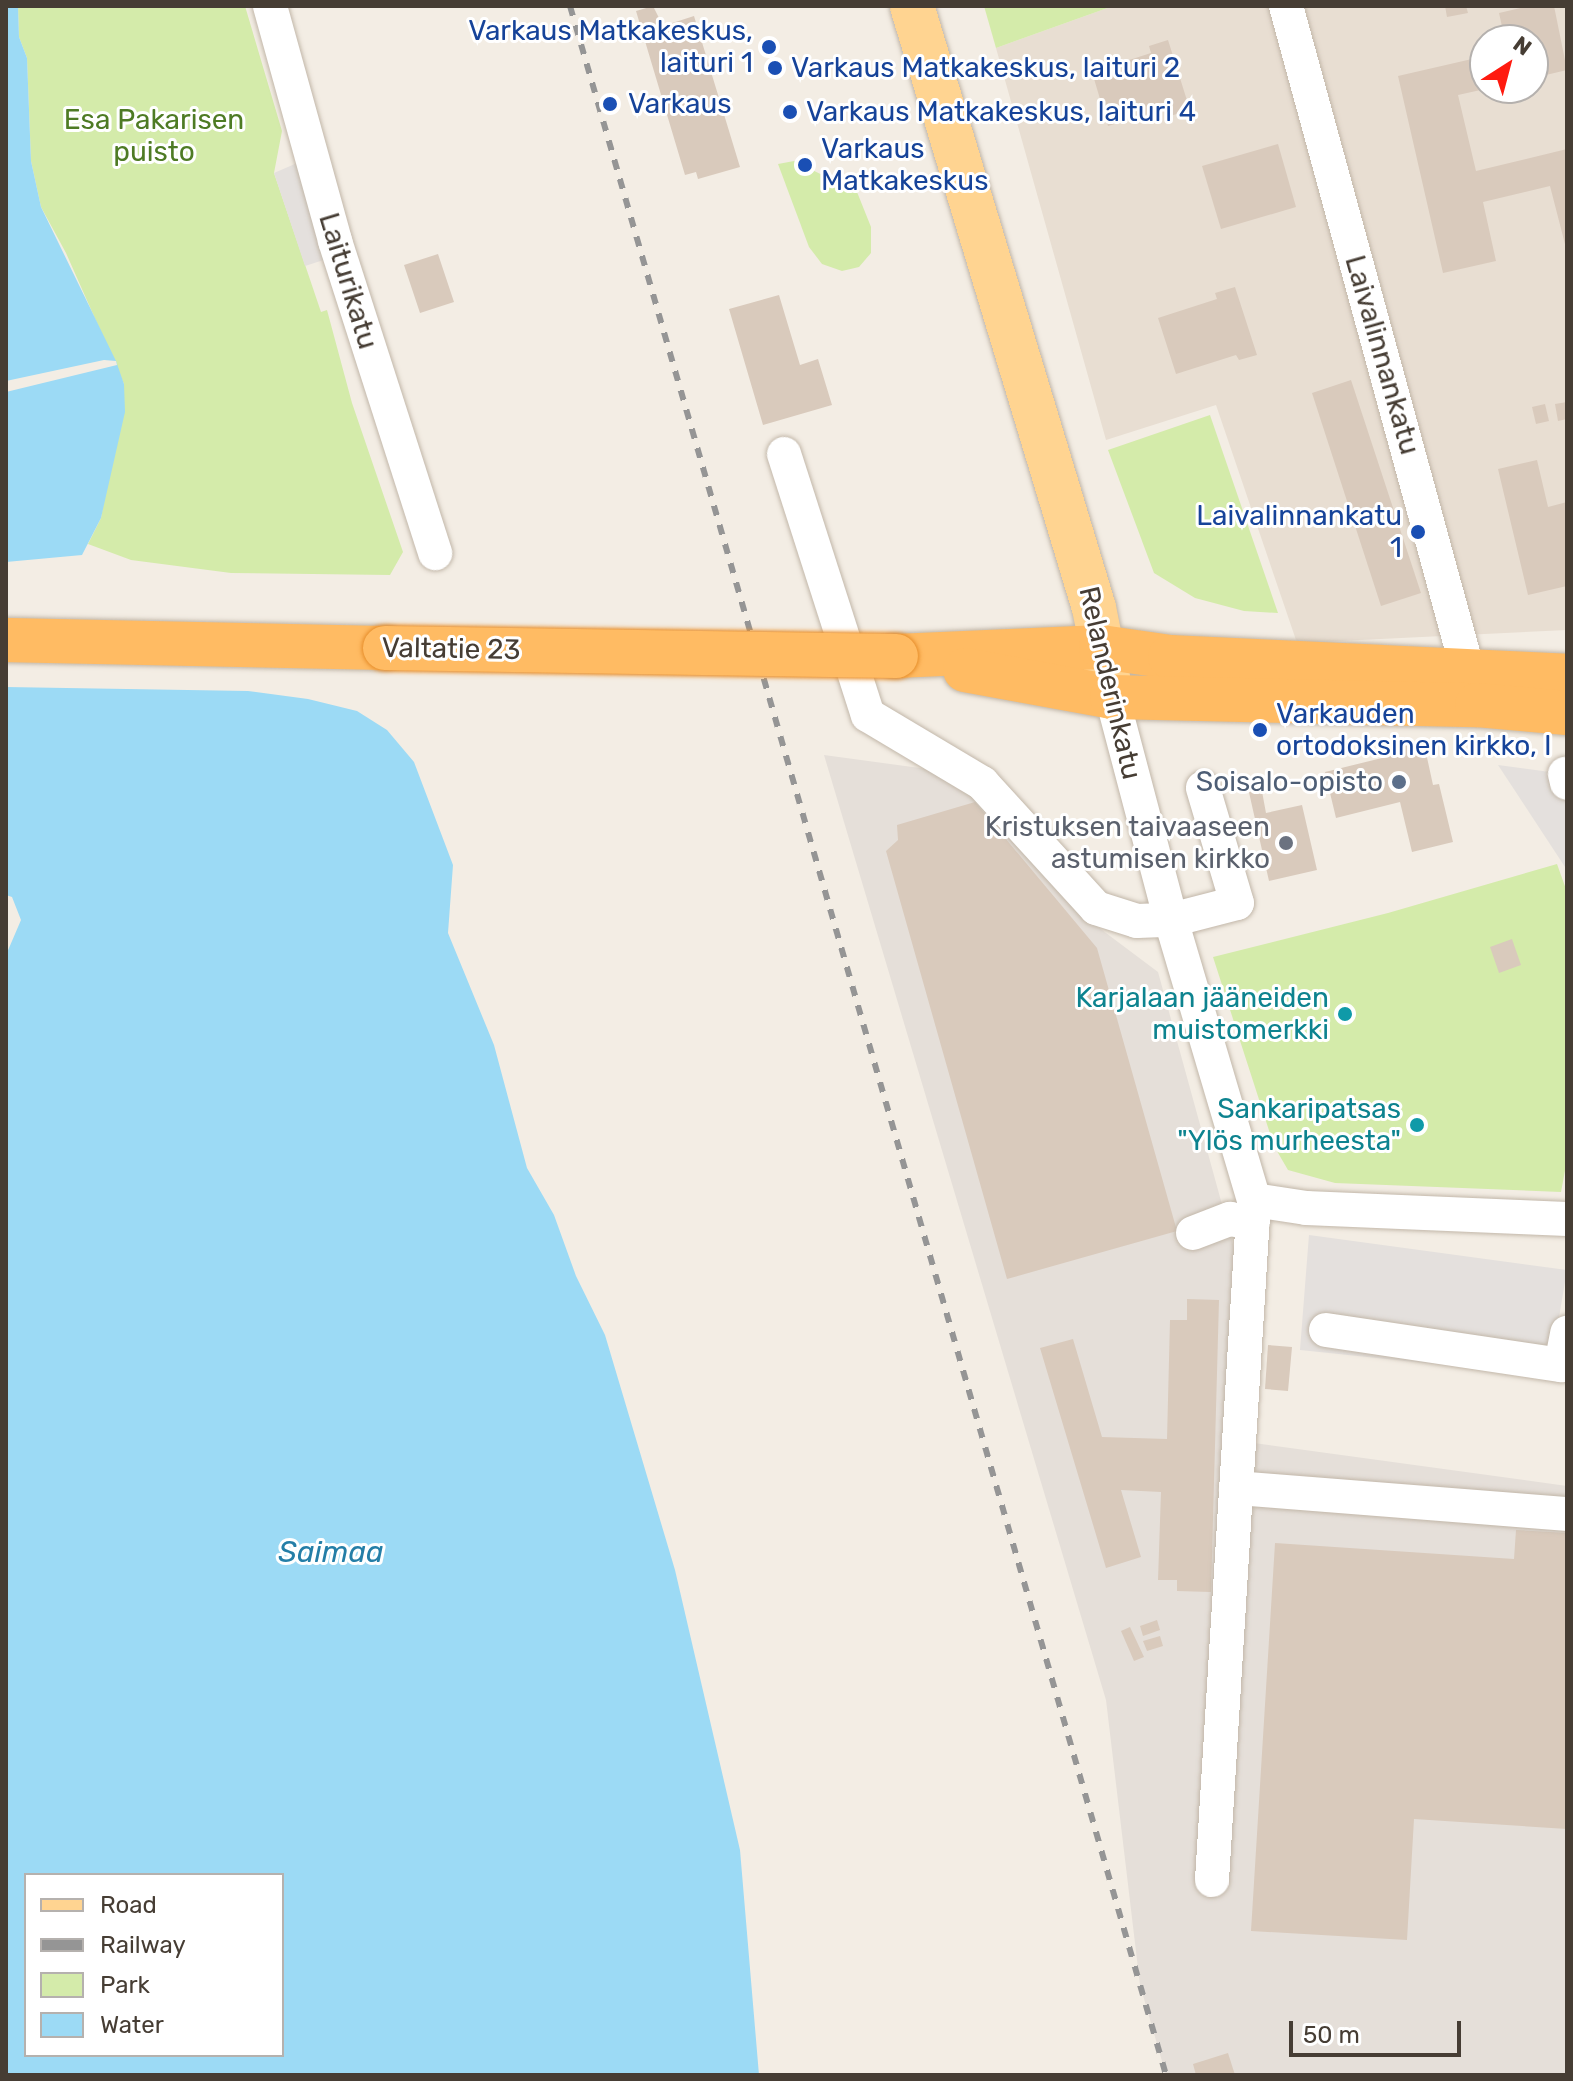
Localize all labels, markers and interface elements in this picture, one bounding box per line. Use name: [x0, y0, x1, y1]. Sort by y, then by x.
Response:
place label: Varkaus Matkakeskus, laituri 1: [468, 14, 753, 80]
north arrow: [1469, 24, 1549, 104]
text: N: [1508, 30, 1537, 61]
marker: Varkaus Matkakeskus, laituri 1: [760, 38, 778, 56]
place label: Varkaus Matkakeskus, laituri 2: [791, 51, 1180, 85]
marker: Varkaus Matkakeskus, laituri 2: [766, 59, 784, 77]
place label: Varkaus: [628, 87, 732, 121]
marker: Varkaus: [599, 93, 621, 115]
place label: Varkaus Matkakeskus, laituri 4: [806, 95, 1196, 129]
park label: Esa Pakarisen puisto: [64, 103, 244, 169]
marker: Varkaus Matkakeskus, laituri 4: [781, 103, 799, 121]
place label: Varkaus Matkakeskus: [821, 132, 988, 198]
marker: Varkaus Matkakeskus: [796, 156, 814, 174]
street label: Laiturikatu: [311, 209, 385, 353]
street label: Laivalinnankatu: [1338, 252, 1426, 458]
place label: Laivalinnankatu 1: [1196, 499, 1402, 565]
marker: Laivalinnankatu 1: [1409, 523, 1427, 541]
street label: Relanderinkatu: [1071, 583, 1149, 783]
street label: Valtatie 23: [381, 631, 521, 667]
place label: Varkauden ortodoksinen kirkko, I: [1276, 697, 1552, 763]
marker: Varkauden ortodoksinen kirkko, I: [1251, 721, 1269, 739]
place label: Soisalo-opisto: [1196, 765, 1383, 799]
marker: Soisalo-opisto: [1390, 773, 1408, 791]
place label: Kristuksen taivaaseen astumisen kirkko: [984, 810, 1270, 876]
marker: Kristuksen taivaaseen astumisen kirkko: [1277, 834, 1295, 852]
place label: Karjalaan jääneiden muistomerkki: [1075, 981, 1329, 1047]
marker: Karjalaan jääneiden muistomerkki: [1336, 1005, 1354, 1023]
place label: Sankaripatsas "Ylös murheesta": [1177, 1092, 1401, 1158]
marker: Sankaripatsas "Ylös murheesta": [1408, 1116, 1426, 1134]
water label: Saimaa: [278, 1534, 384, 1570]
legend: [24, 1873, 284, 2057]
text: Road: [100, 1891, 157, 1919]
text: Railway: [100, 1931, 186, 1959]
text: Park: [100, 1971, 150, 1999]
scale bar: [1293, 2005, 1465, 2055]
text: Water: [100, 2011, 164, 2039]
text: 50 m: [1303, 2021, 1360, 2049]

